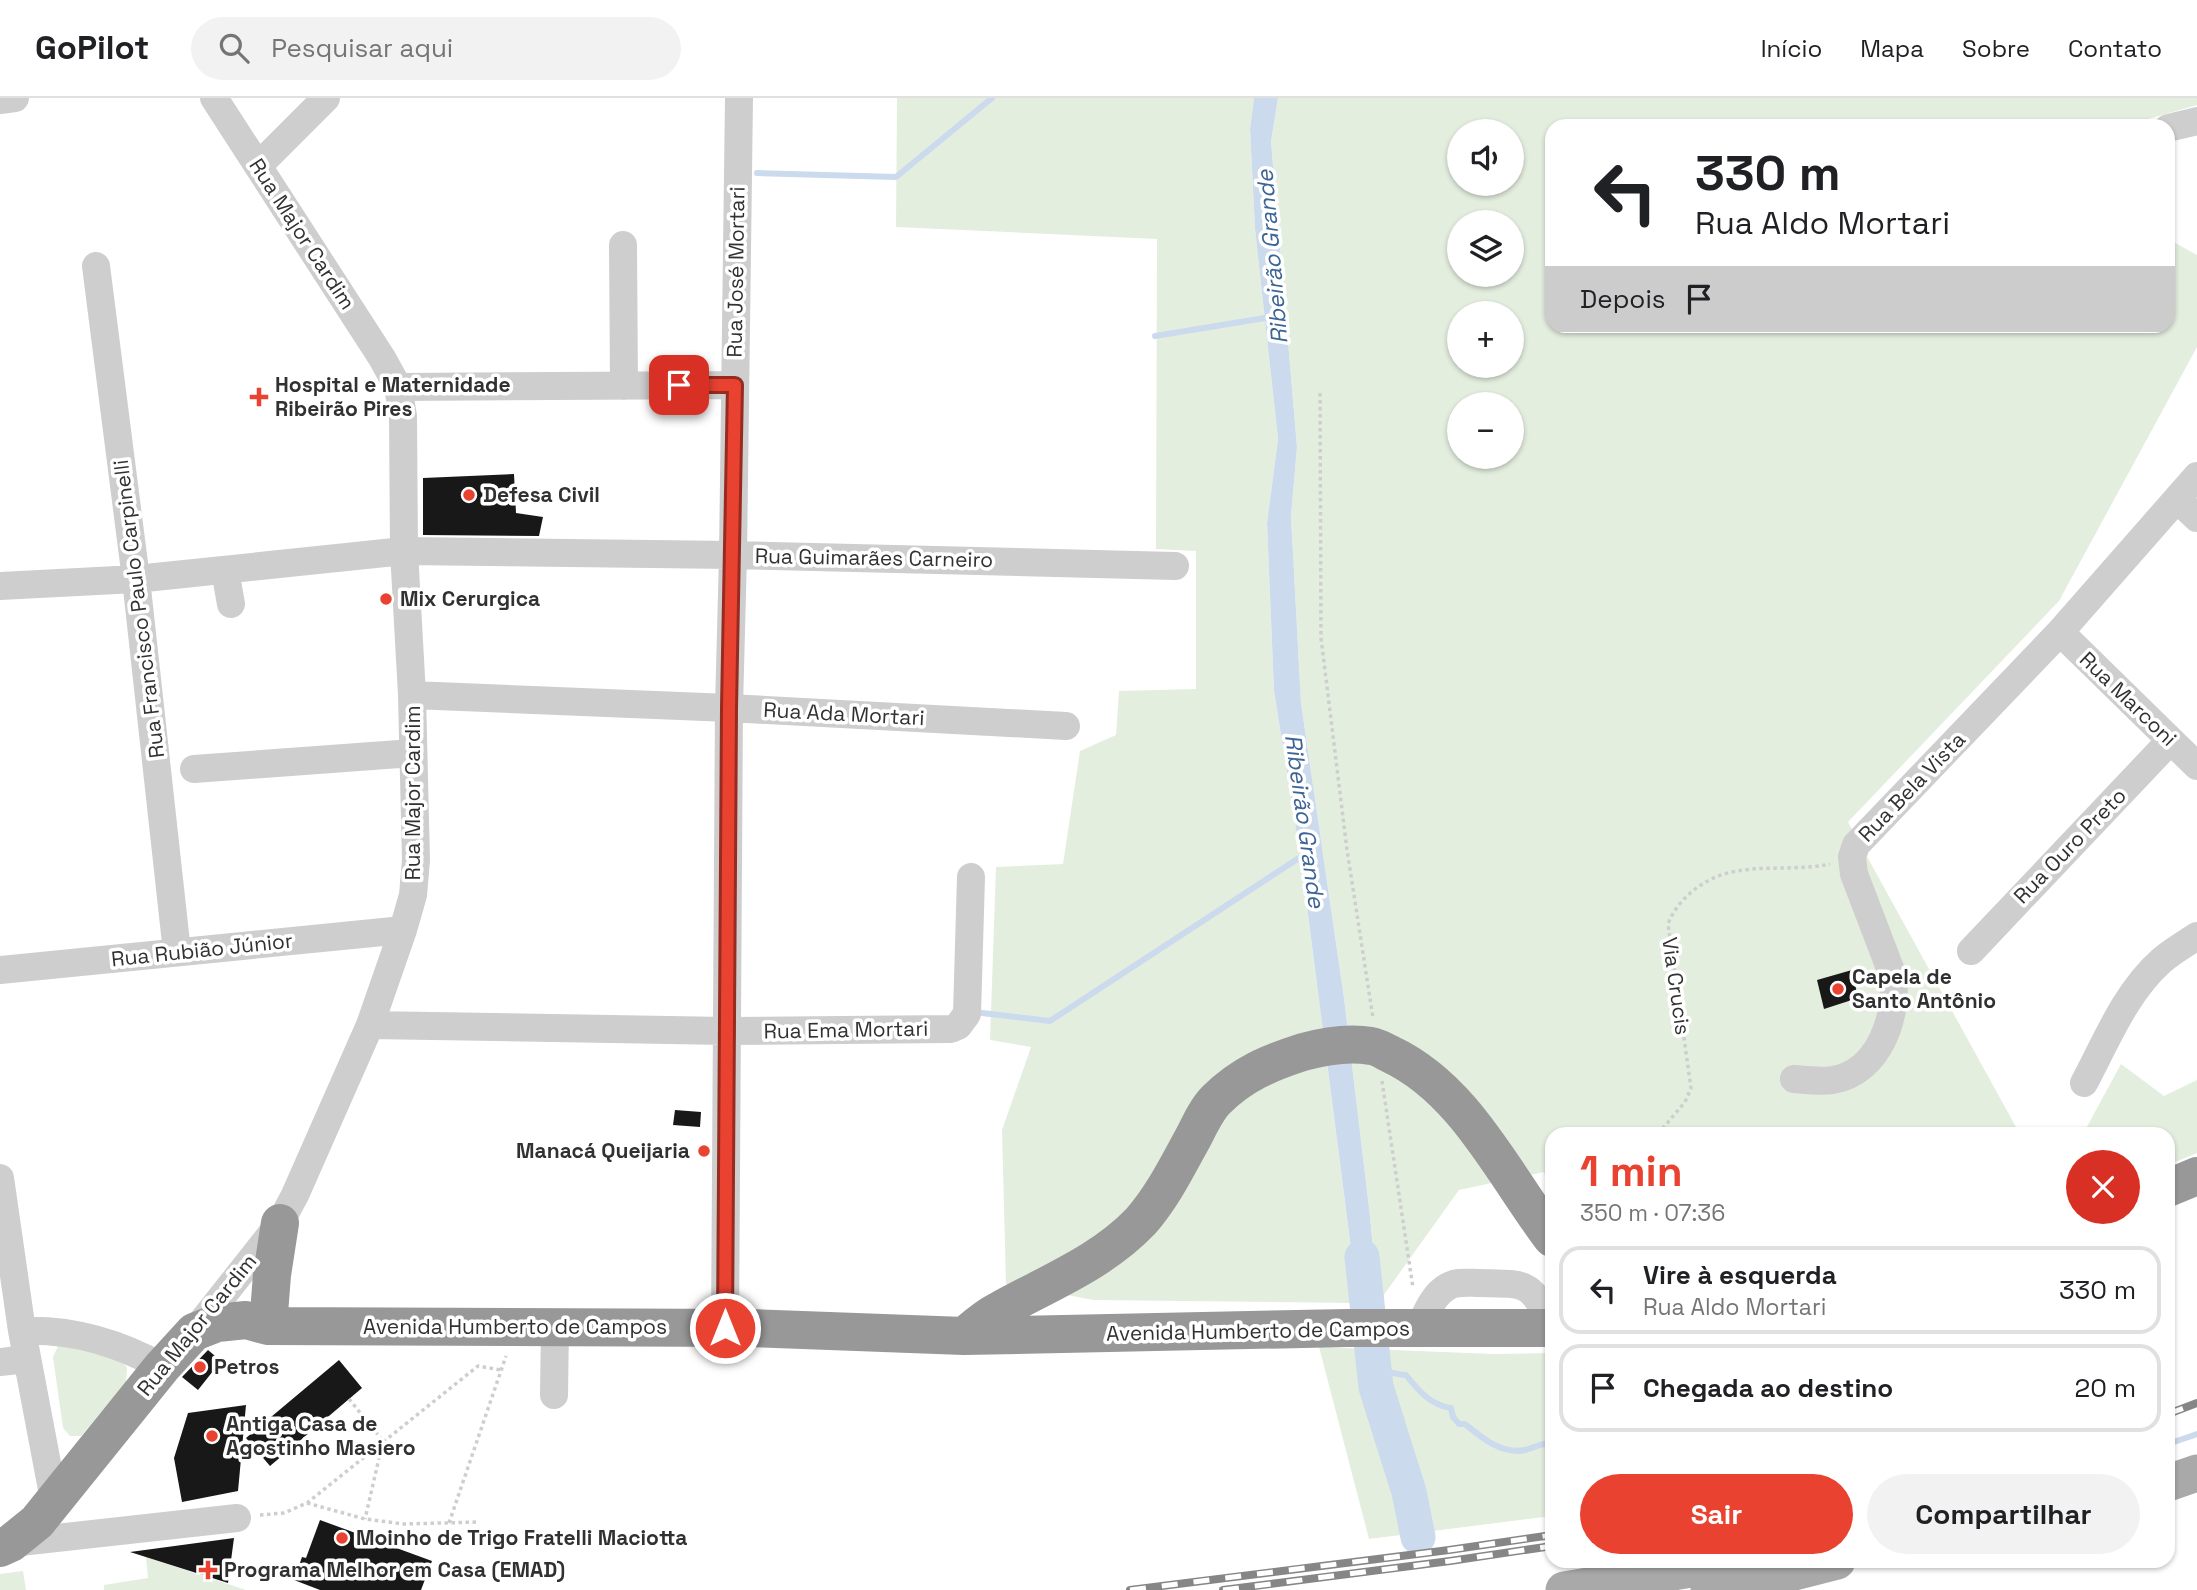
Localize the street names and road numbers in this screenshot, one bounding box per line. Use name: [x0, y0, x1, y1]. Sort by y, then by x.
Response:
street label: Rua Major Cardim: [243, 153, 361, 315]
street label: Rua José Mortari: [721, 186, 750, 358]
street label: Rua Francisco Paulo Carpinelli: [107, 458, 170, 760]
street label: Rua Guimarães Carneiro: [755, 542, 993, 573]
street label: Rua Marconi: [2074, 646, 2183, 752]
street label: Rua Ada Mortari: [763, 696, 925, 731]
street label: Rua Major Cardim: [399, 705, 426, 881]
street label: Rua Bela Vista: [1852, 726, 1971, 847]
street label: Rua Ouro Preto: [2008, 782, 2132, 909]
street label: Rua Rubião Júnior: [110, 927, 294, 972]
street label: Via Crucis: [1656, 935, 1697, 1037]
street label: Rua Ema Mortari: [763, 1015, 929, 1044]
street label: Rua Major Cardim: [131, 1248, 262, 1401]
street label: Avenida Humberto de Campos: [363, 1313, 667, 1340]
street label: Avenida Humberto de Campos: [1106, 1314, 1410, 1347]

